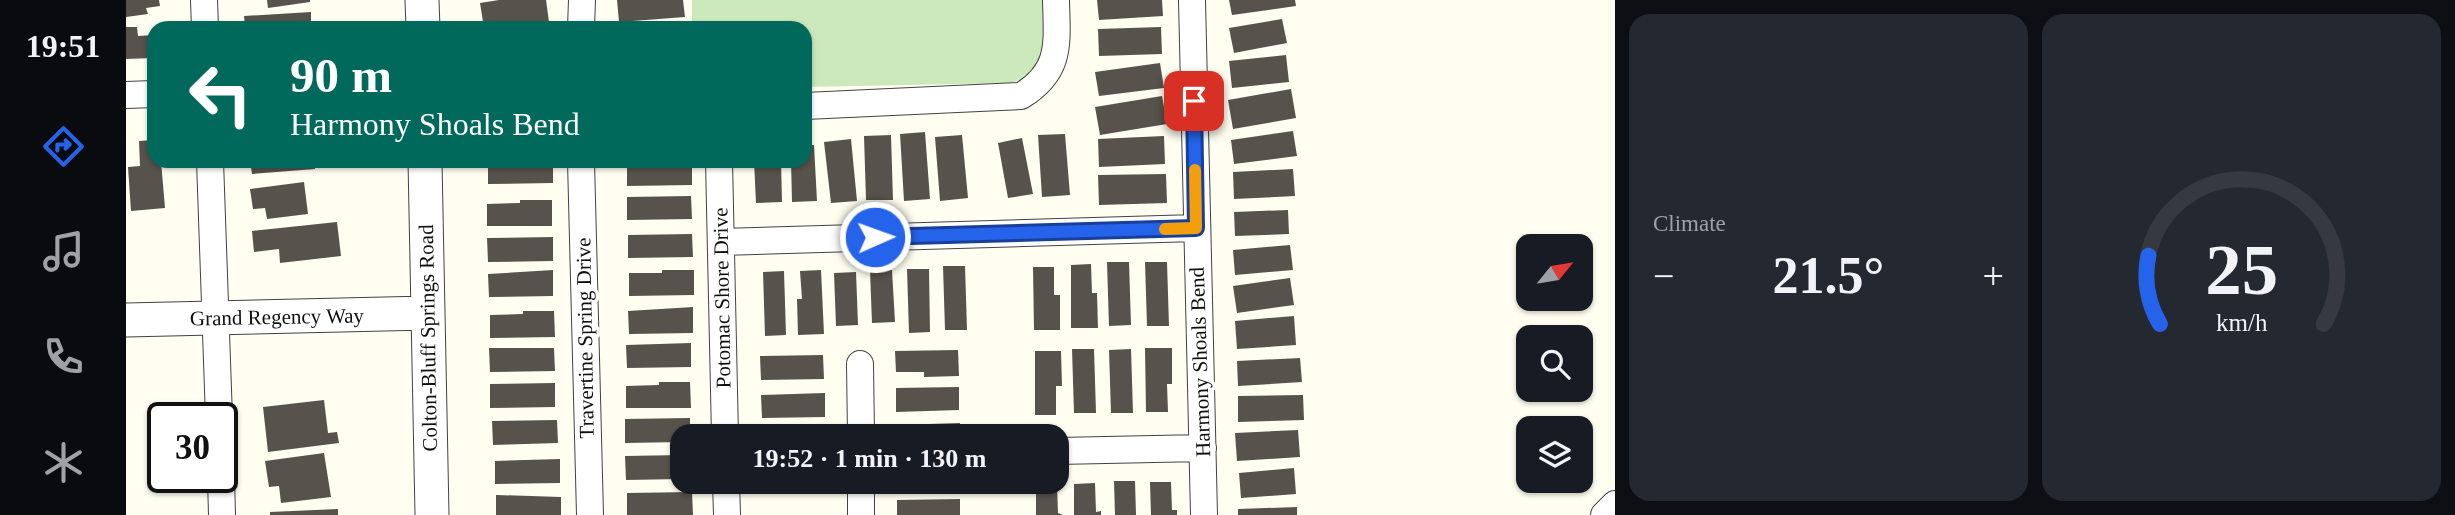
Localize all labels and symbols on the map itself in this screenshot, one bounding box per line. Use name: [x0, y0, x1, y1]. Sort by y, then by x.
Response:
pin: [1164, 71, 1224, 131]
position arrow: [838, 200, 912, 274]
street label: Potomac Shore Drive: [708, 207, 736, 389]
street label: Colton-Bluff Springs Road: [414, 224, 442, 452]
north arrow: [1516, 234, 1592, 312]
street label: Travertine Spring Drive: [571, 237, 599, 439]
street label: Harmony Shoals Bend: [1185, 266, 1215, 457]
street label: Grand Regency Way: [190, 303, 365, 331]
speed limit sign: 30: [147, 402, 238, 493]

